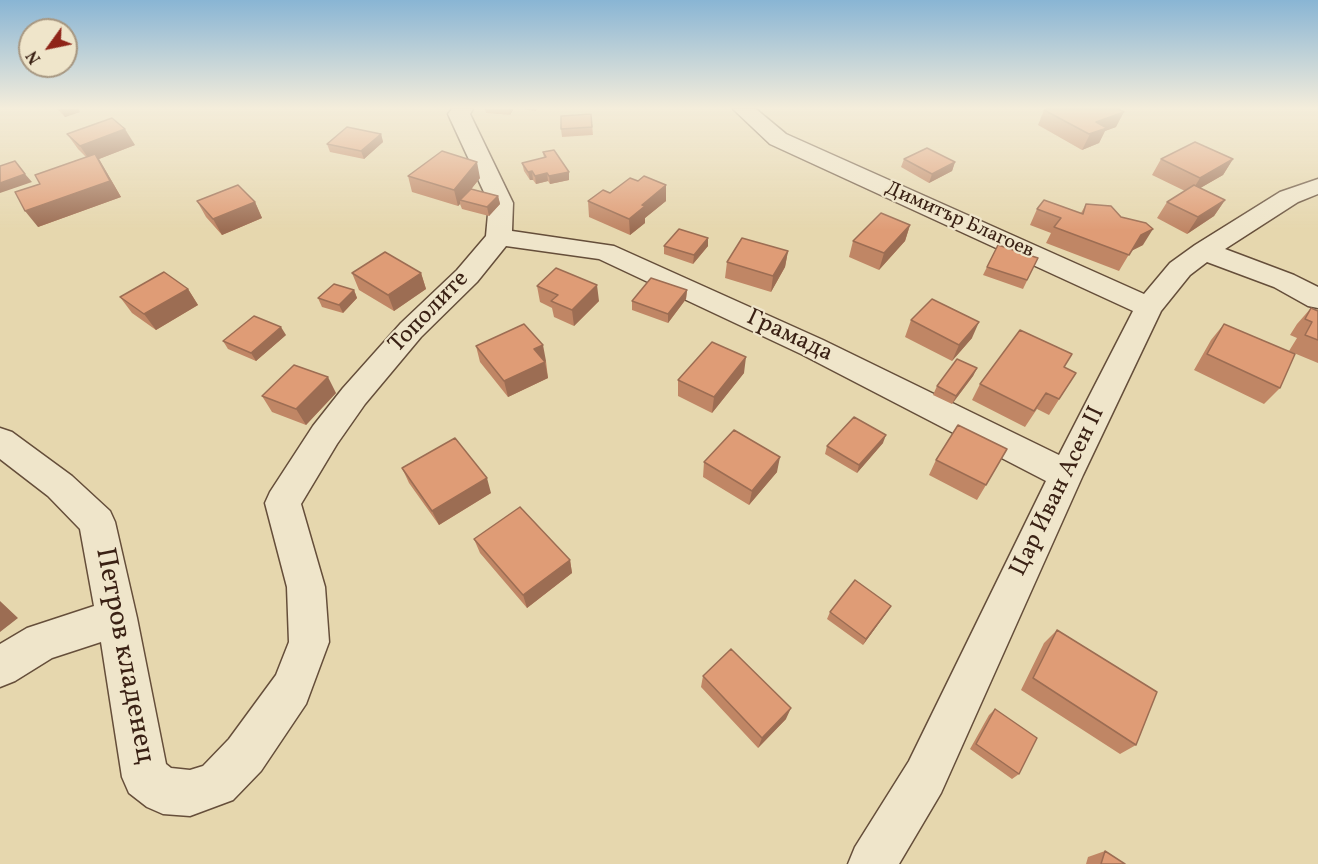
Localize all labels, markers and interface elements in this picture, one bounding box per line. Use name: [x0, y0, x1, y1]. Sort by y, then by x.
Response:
north arrow: [18, 18, 78, 78]
text: N: [22, 46, 47, 68]
street label: Димитър Благоев: [881, 177, 1037, 265]
street label: Тополите: [384, 266, 476, 360]
street label: Грамада: [741, 304, 837, 370]
street label: Цар Иван Асен II: [1005, 402, 1113, 582]
street label: Петров кладенец: [86, 545, 160, 767]

